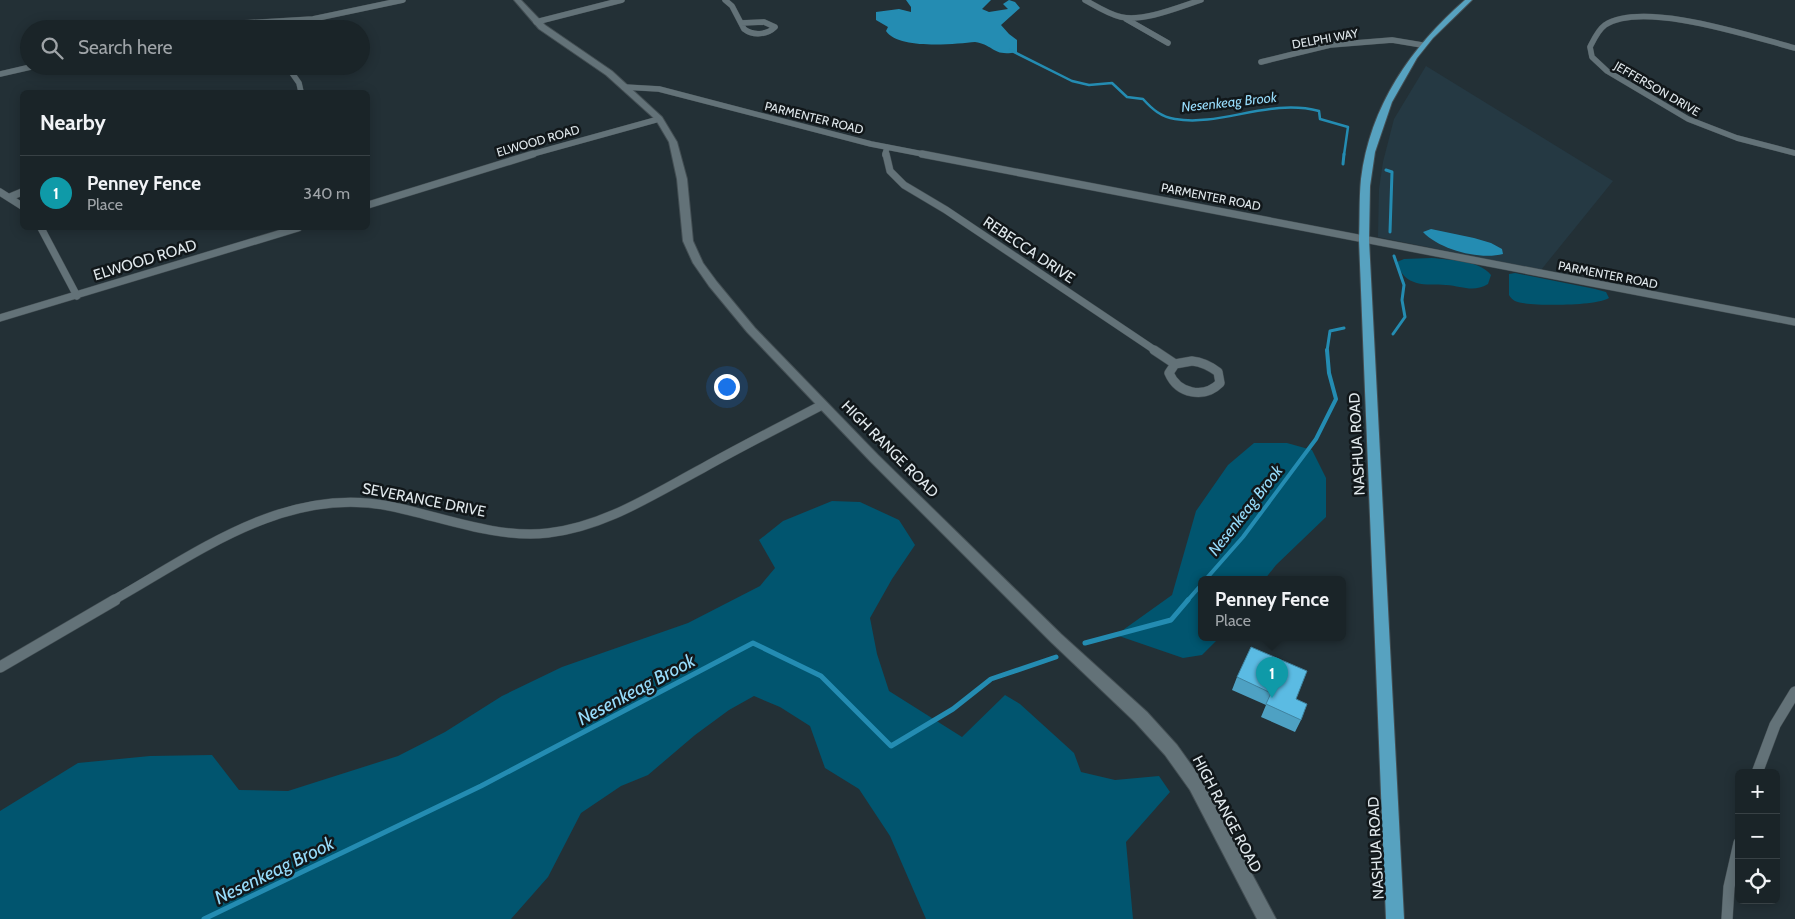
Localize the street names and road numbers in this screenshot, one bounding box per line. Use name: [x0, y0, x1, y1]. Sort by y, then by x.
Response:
street label: DELPHI WAY: [1291, 25, 1359, 52]
street label: JEFFERSON DRIVE: [1611, 57, 1703, 119]
street label: PARMENTER ROAD: [763, 98, 865, 137]
street label: ELWOOD ROAD: [495, 121, 581, 160]
street label: PARMENTER ROAD: [1160, 179, 1262, 214]
street label: REBECCA DRIVE: [980, 213, 1078, 287]
street label: ELWOOD ROAD: [91, 236, 199, 284]
street label: PARMENTER ROAD: [1557, 257, 1659, 292]
street label: NASHUA ROAD: [1345, 392, 1369, 496]
street label: HIGH RANGE ROAD: [838, 397, 942, 501]
street label: SEVERANCE DRIVE: [361, 479, 487, 521]
street label: HIGH RANGE ROAD: [1189, 753, 1265, 876]
street label: NASHUA ROAD: [1364, 796, 1388, 900]

